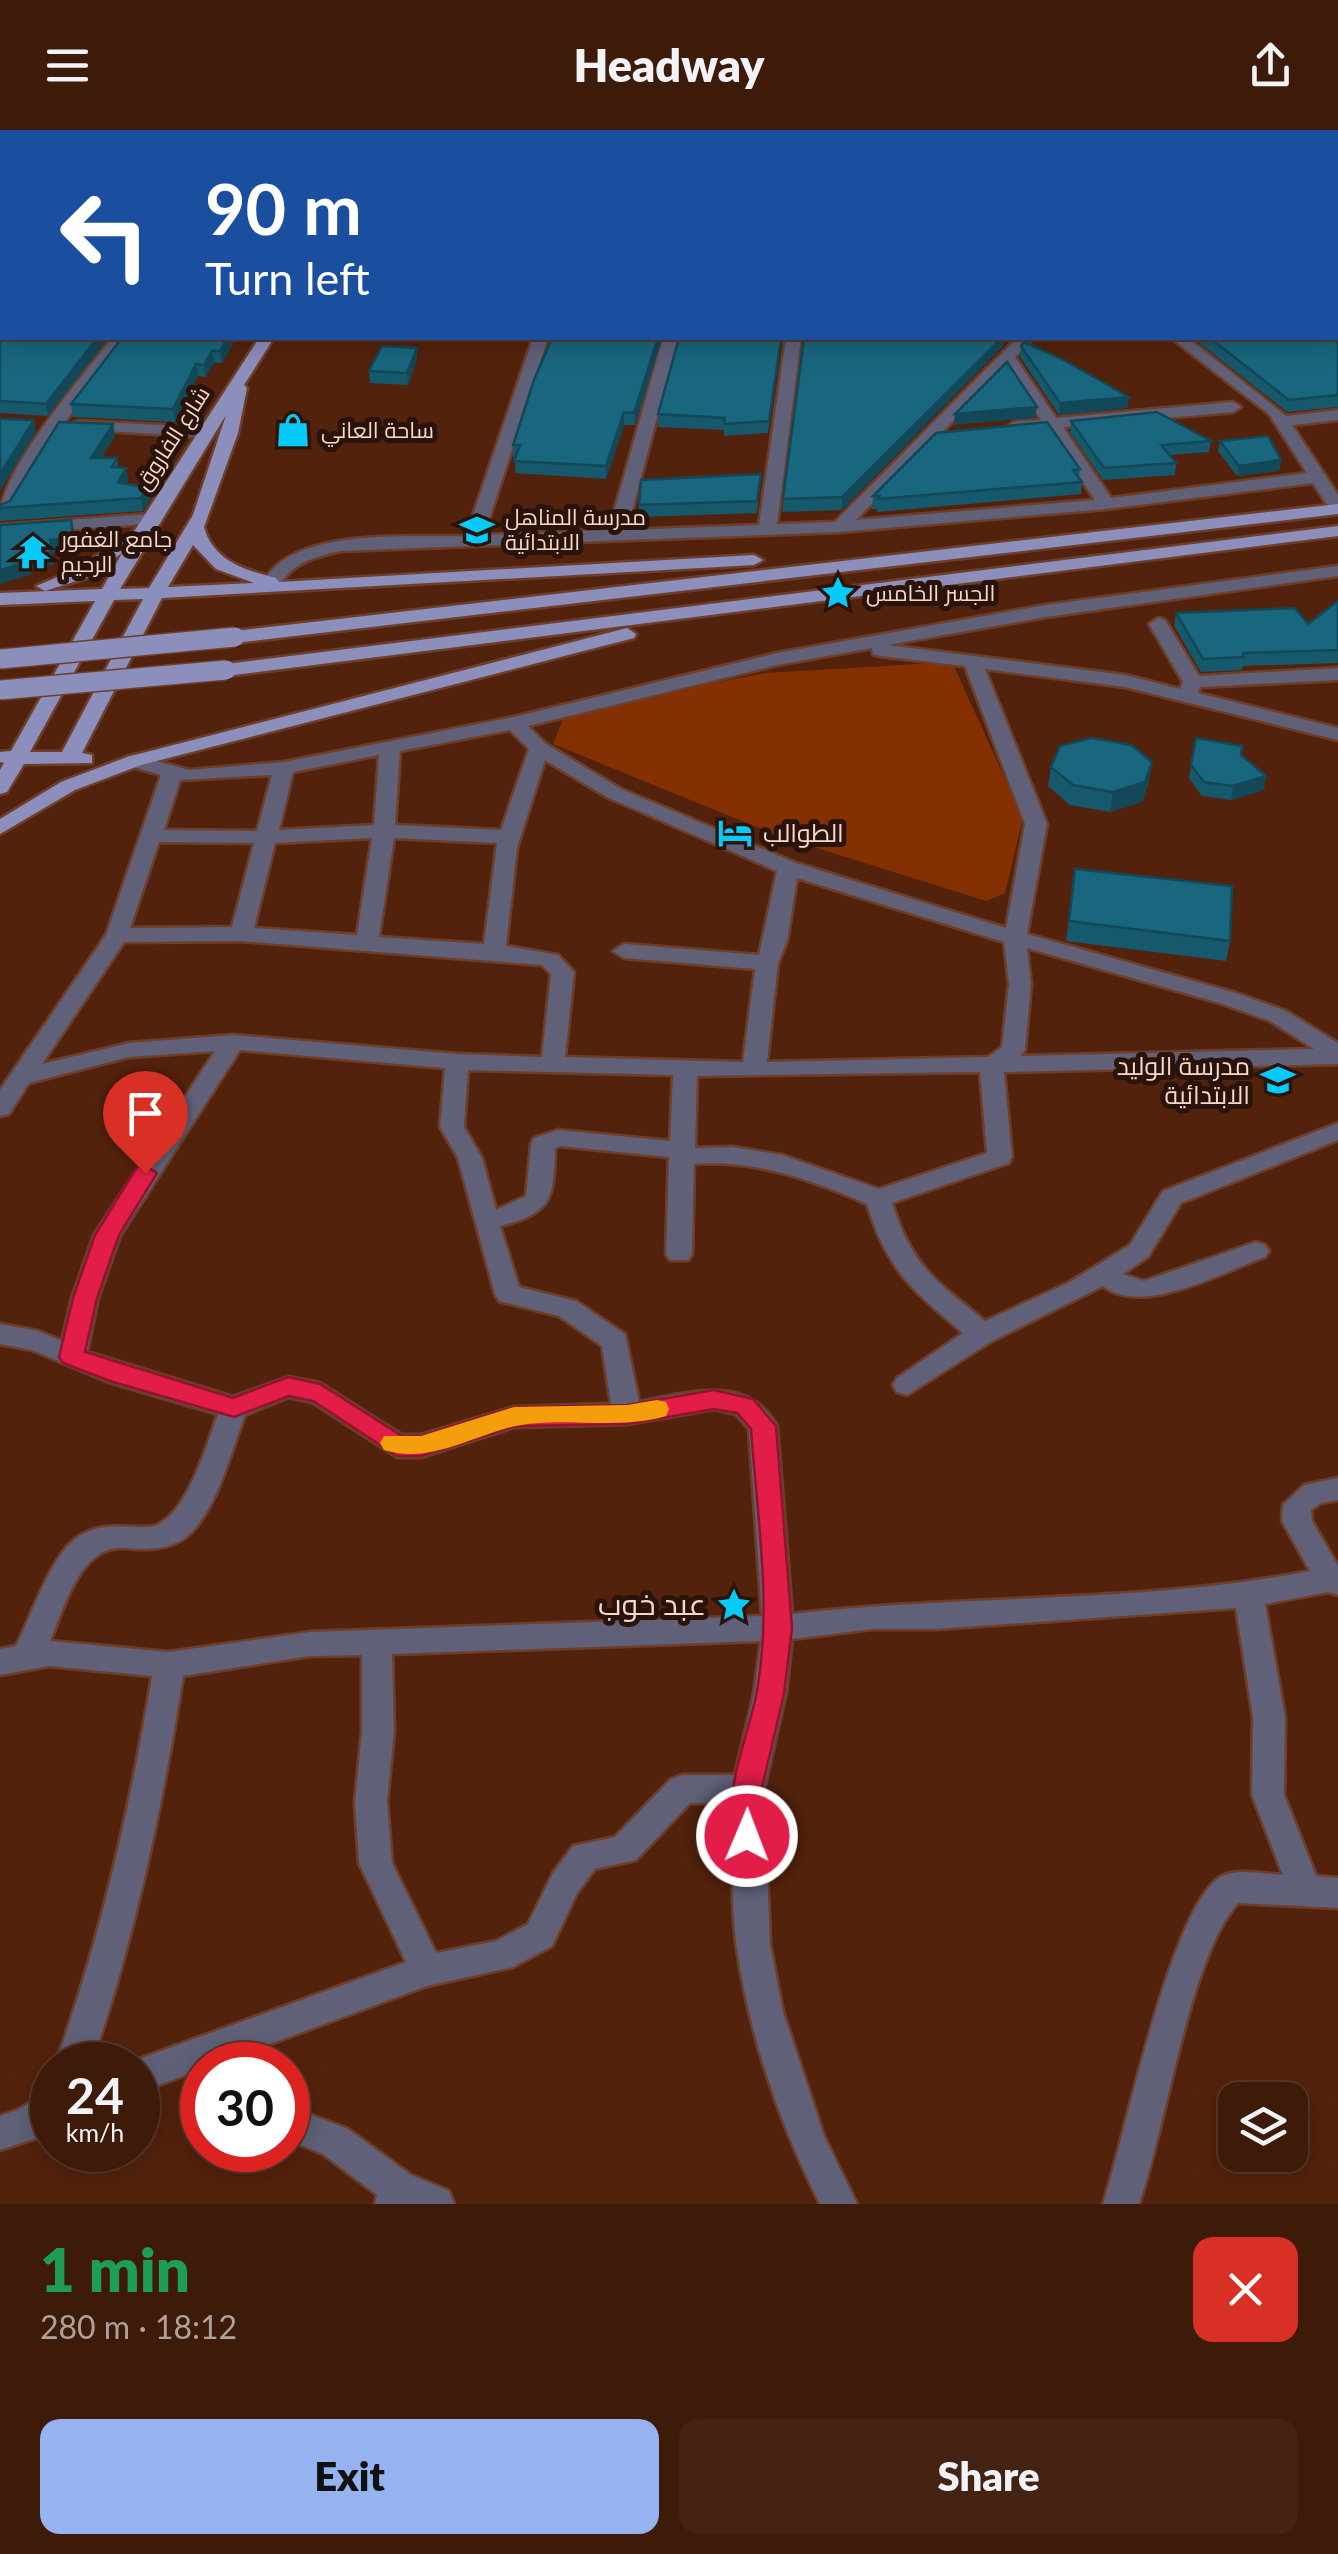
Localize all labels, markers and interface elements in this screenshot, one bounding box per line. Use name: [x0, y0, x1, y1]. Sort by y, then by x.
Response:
icon: menu: [40, 38, 95, 93]
text: Headway: [574, 38, 764, 92]
icon: share: [1243, 38, 1298, 93]
text: 90 m: [205, 166, 362, 250]
icon: left: [40, 170, 170, 300]
text: Turn left: [205, 251, 370, 305]
street label: شارع الفاروق: [128, 381, 217, 495]
shop icon: ساحة العاني: [274, 411, 312, 449]
place label: ساحة العاني: [321, 416, 434, 447]
place label: مدرسة المناهل الابتدائية: [505, 503, 646, 555]
school or university icon: مدرسة المناهل الابتدائية: [458, 511, 496, 549]
place label: جامع الغفور الرحيم: [59, 525, 172, 580]
temple icon: جامع الغفور الرحيم: [14, 533, 52, 571]
place icon: الجسر الخامس: [819, 574, 857, 612]
place label: الجسر الخامس: [866, 579, 995, 607]
hotel icon: الطوالب: [716, 814, 754, 852]
place label: الطوالب: [763, 817, 844, 848]
place label: مدرسة الوليد الابتدائية: [1117, 1050, 1250, 1109]
school or university icon: مدرسة الوليد الابتدائية: [1259, 1061, 1297, 1099]
pin: [103, 1071, 188, 1174]
icon: arrive: [118, 1086, 173, 1141]
place label: عبد خوب: [598, 1585, 706, 1622]
place icon: عبد خوب: [715, 1586, 753, 1624]
position arrow: [695, 1784, 799, 1888]
speed limit sign: 30: [180, 2042, 310, 2172]
text: 24: [66, 2065, 124, 2125]
map controls: [1218, 2082, 1308, 2172]
button: layers: [1218, 2082, 1308, 2172]
text: km/h: [66, 2117, 124, 2147]
text: 1 min: [40, 2233, 190, 2305]
button: close: [1193, 2237, 1298, 2342]
text: 280 m · 18:12: [40, 2307, 237, 2346]
button: Exit: [40, 2419, 659, 2534]
button: Share: [679, 2419, 1298, 2534]

